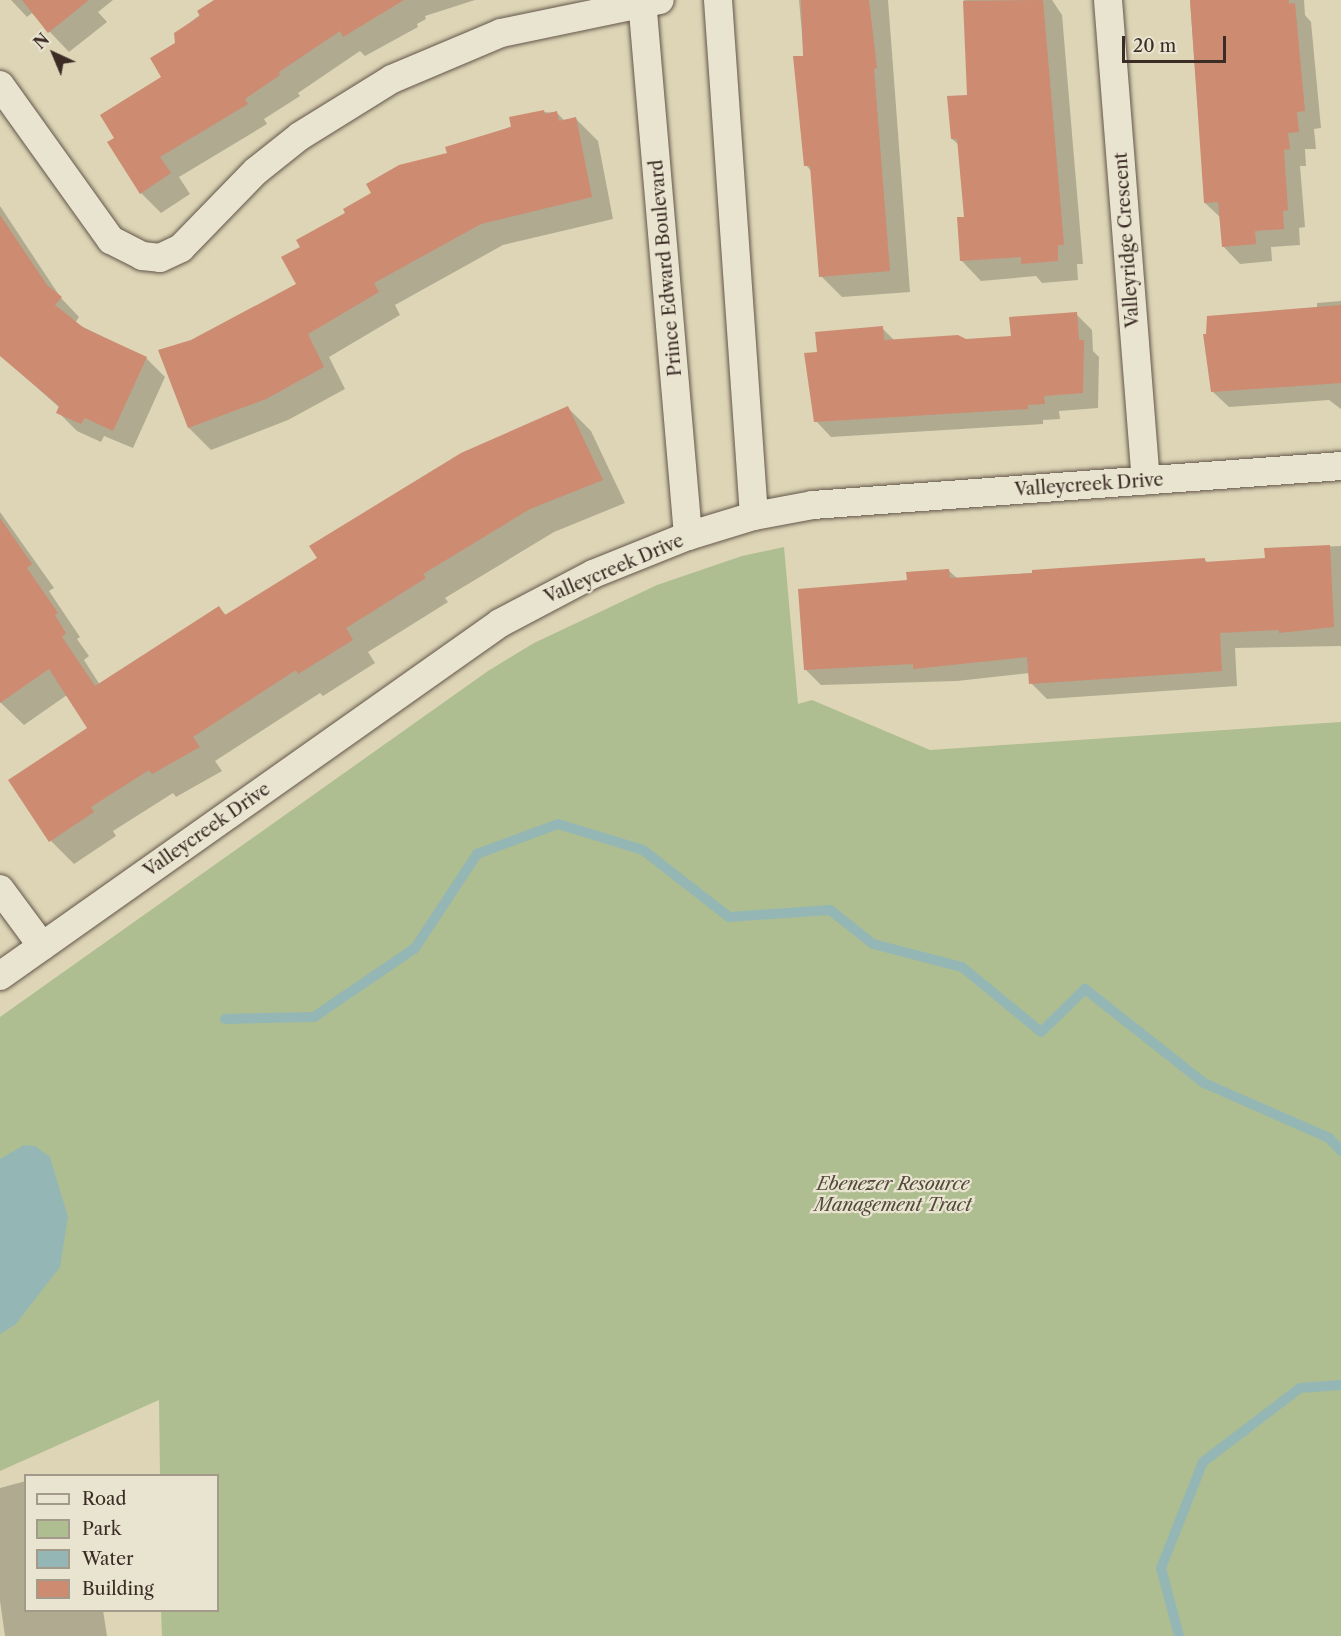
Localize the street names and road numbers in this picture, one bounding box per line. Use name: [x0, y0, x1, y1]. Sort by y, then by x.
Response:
street label: Valleyridge Crescent: [1110, 152, 1144, 328]
street label: Prince Edward Boulevard: [646, 159, 686, 377]
street label: Valleycreek Drive: [1014, 469, 1164, 501]
street label: Valleycreek Drive: [541, 530, 687, 608]
street label: Valleycreek Drive: [139, 778, 275, 882]

